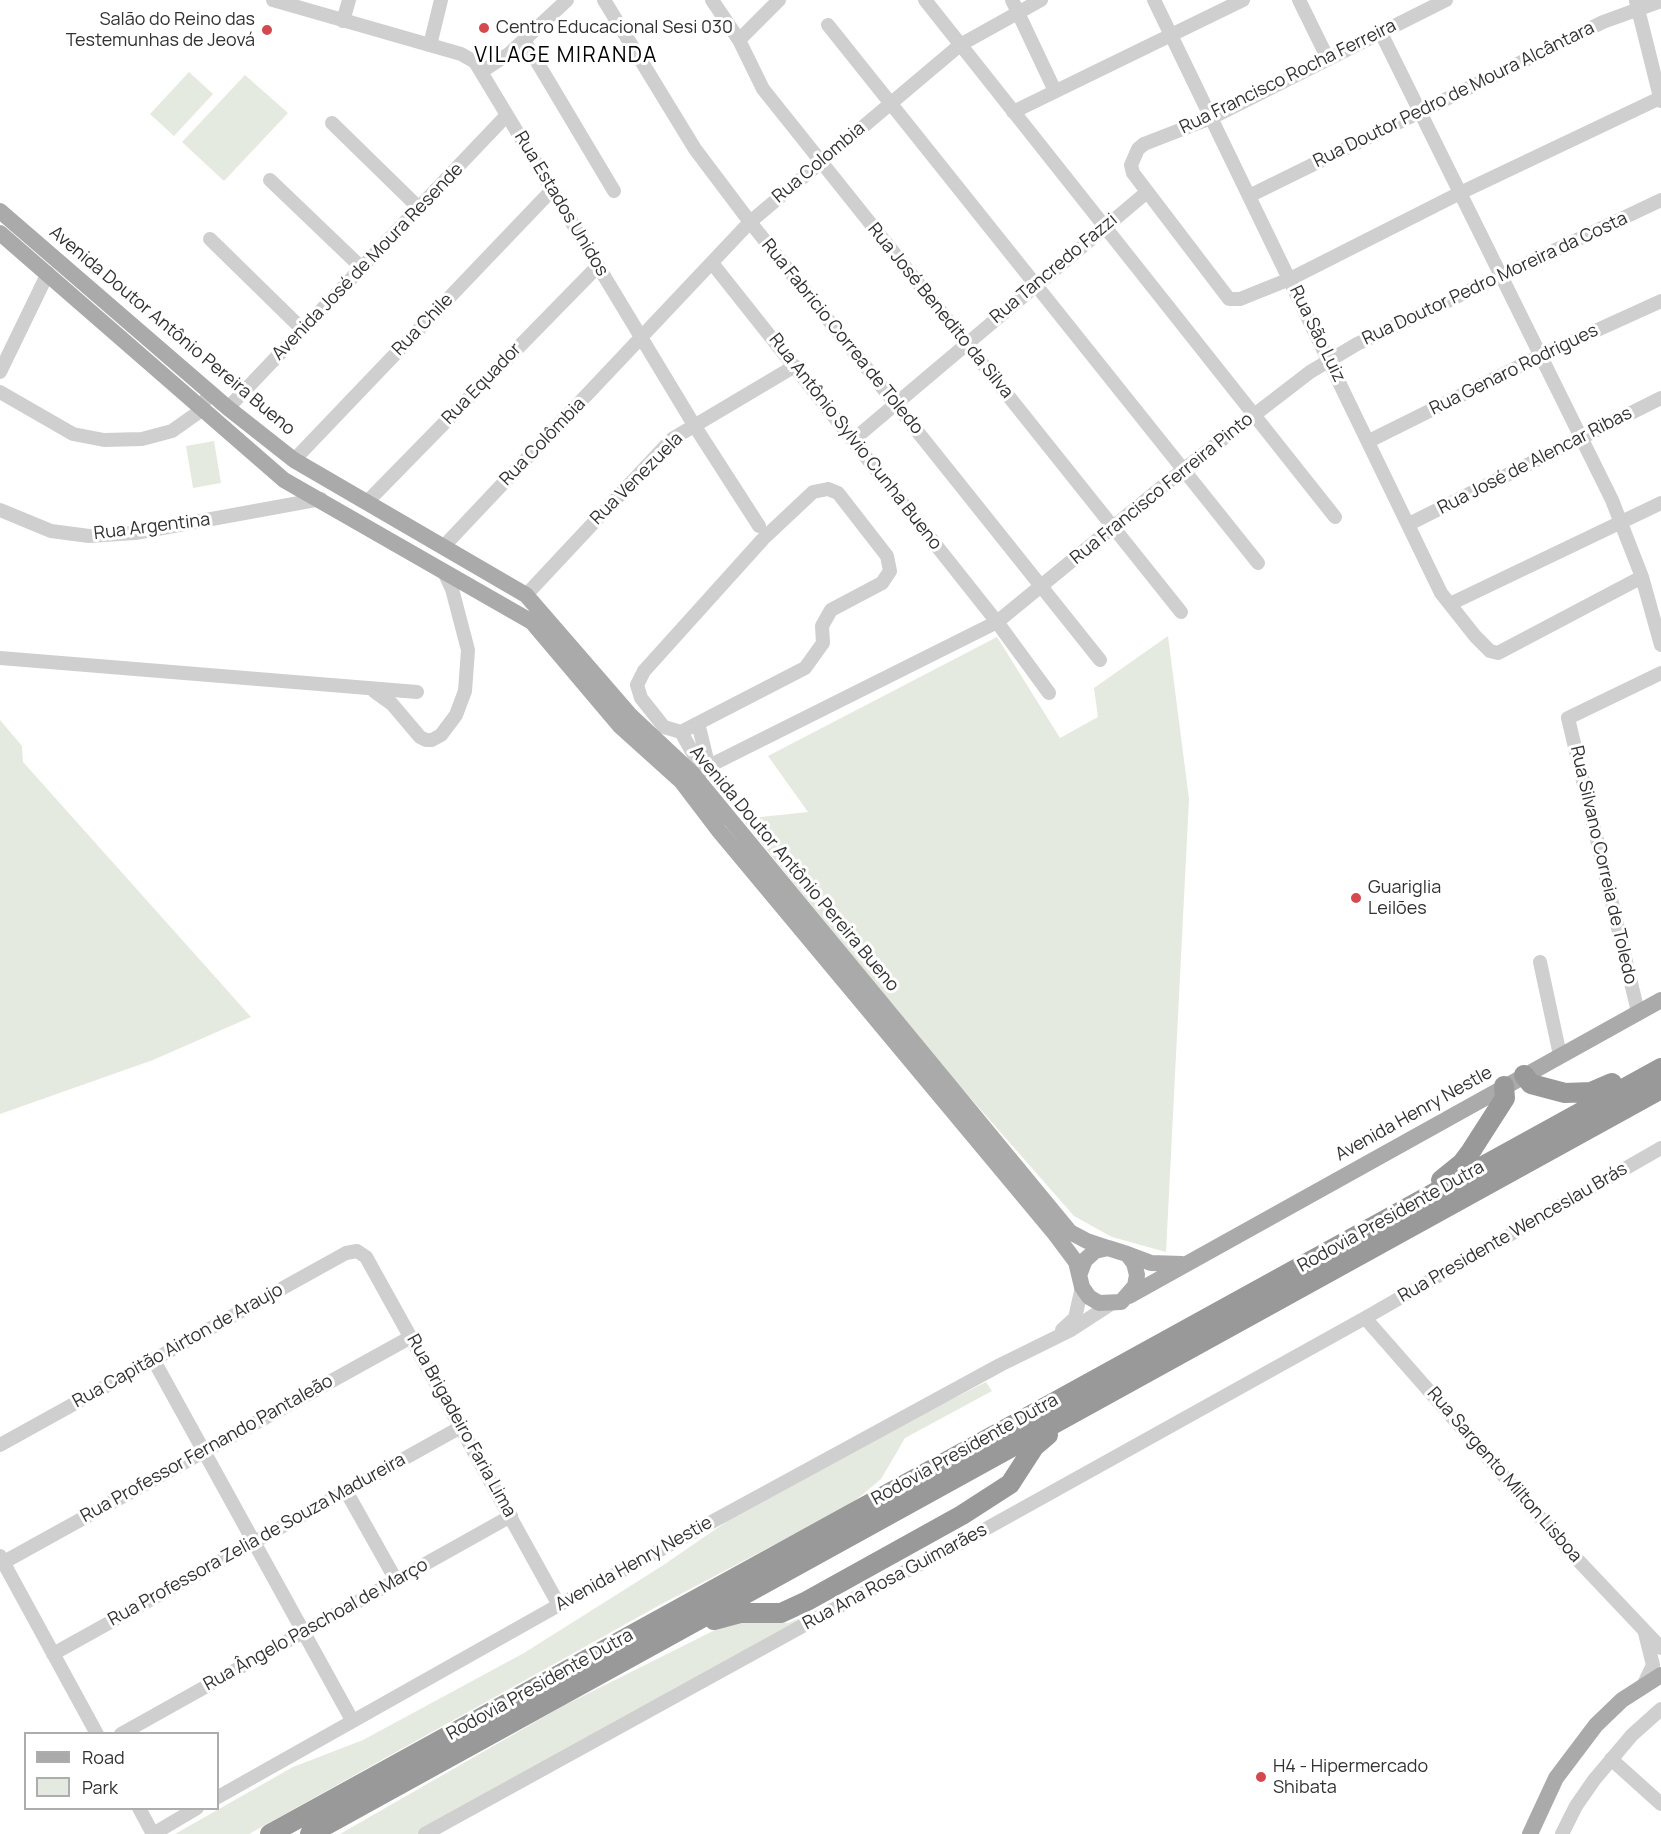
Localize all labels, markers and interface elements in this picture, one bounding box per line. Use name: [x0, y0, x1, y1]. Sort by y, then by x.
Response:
place label: Salão do Reino das Testemunhas de Jeová: [66, 9, 255, 52]
street label: Rua Francisco Rocha Ferreira: [1176, 15, 1400, 139]
place label: Centro Educacional Sesi 030: [496, 17, 733, 39]
street label: Rua Doutor Pedro de Moura Alcântara: [1310, 17, 1598, 173]
marker: Centro Educacional Sesi 030: [477, 21, 491, 35]
marker: Salão do Reino das Testemunhas de Jeová: [260, 23, 274, 37]
district label: VILAGE MIRANDA: [474, 43, 658, 69]
street label: Rua Colombia: [768, 118, 870, 208]
street label: Rua Estados Unidos: [509, 128, 613, 280]
street label: Avenida José de Moura Resende: [268, 159, 468, 365]
street label: Rua Doutor Pedro Moreira da Costa: [1359, 208, 1631, 350]
street label: Rua Tancredo Fazzi: [986, 209, 1122, 329]
street label: Rua José Benedito da Silva: [863, 219, 1017, 403]
street label: Avenida Doutor Antônio Pereira Bueno: [45, 222, 299, 440]
street label: Rua Fabricio Correa de Toledo: [757, 235, 927, 439]
street label: Rua São Luiz: [1284, 282, 1350, 386]
street label: Rua Chile: [388, 289, 458, 361]
street label: Rua Genaro Rodrigues: [1426, 320, 1602, 420]
street label: Rua Antônio Sylvio Cunha Bueno: [764, 330, 946, 554]
street label: Rua Equador: [438, 339, 526, 429]
street label: Rua Colômbia: [496, 393, 590, 491]
street label: Rua José de Alencar Ribas: [1434, 403, 1636, 519]
street label: Rua Francisco Ferreira Pinto: [1066, 409, 1258, 569]
street label: Rua Venezuela: [586, 428, 688, 530]
street label: Rua Argentina: [93, 509, 211, 545]
street label: Avenida Doutor Antônio Pereira Bueno: [685, 742, 903, 996]
street label: Rua Silvano Correia de Toledo: [1565, 744, 1641, 986]
place label: Guariglia Leilões: [1368, 877, 1441, 920]
marker: Guariglia Leilões: [1349, 891, 1363, 905]
street label: Avenida Henry Nestle: [1332, 1062, 1496, 1166]
street label: Rodovia Presidente Dutra: [1294, 1157, 1488, 1277]
street label: Rua Presidente Wenceslau Brás: [1395, 1158, 1631, 1308]
street label: Rua Capitão Airton de Araujo: [69, 1279, 287, 1413]
street label: Rua Brigadeiro Faria Lima: [402, 1331, 520, 1521]
street label: Rua Professor Fernando Pantaleão: [77, 1370, 337, 1528]
street label: Rua Sargento Milton Lisboa: [1422, 1383, 1586, 1567]
street label: Rodovia Presidente Dutra: [868, 1390, 1062, 1510]
street label: Rua Professora Zelia de Souza Madureira: [105, 1449, 409, 1631]
street label: Avenida Henry Nestie: [552, 1512, 716, 1616]
street label: Rua Ana Rosa Guimarães: [799, 1519, 991, 1635]
street label: Rua Ângelo Paschoal de Março: [200, 1554, 432, 1696]
street label: Rodovia Presidente Dutra: [443, 1625, 637, 1745]
legend: [24, 1732, 219, 1810]
text: Road: [82, 1745, 125, 1769]
place label: H4 - Hipermercado Shibata: [1273, 1756, 1428, 1798]
marker: H4 - Hipermercado Shibata: [1254, 1770, 1268, 1784]
text: Park: [82, 1775, 118, 1799]

